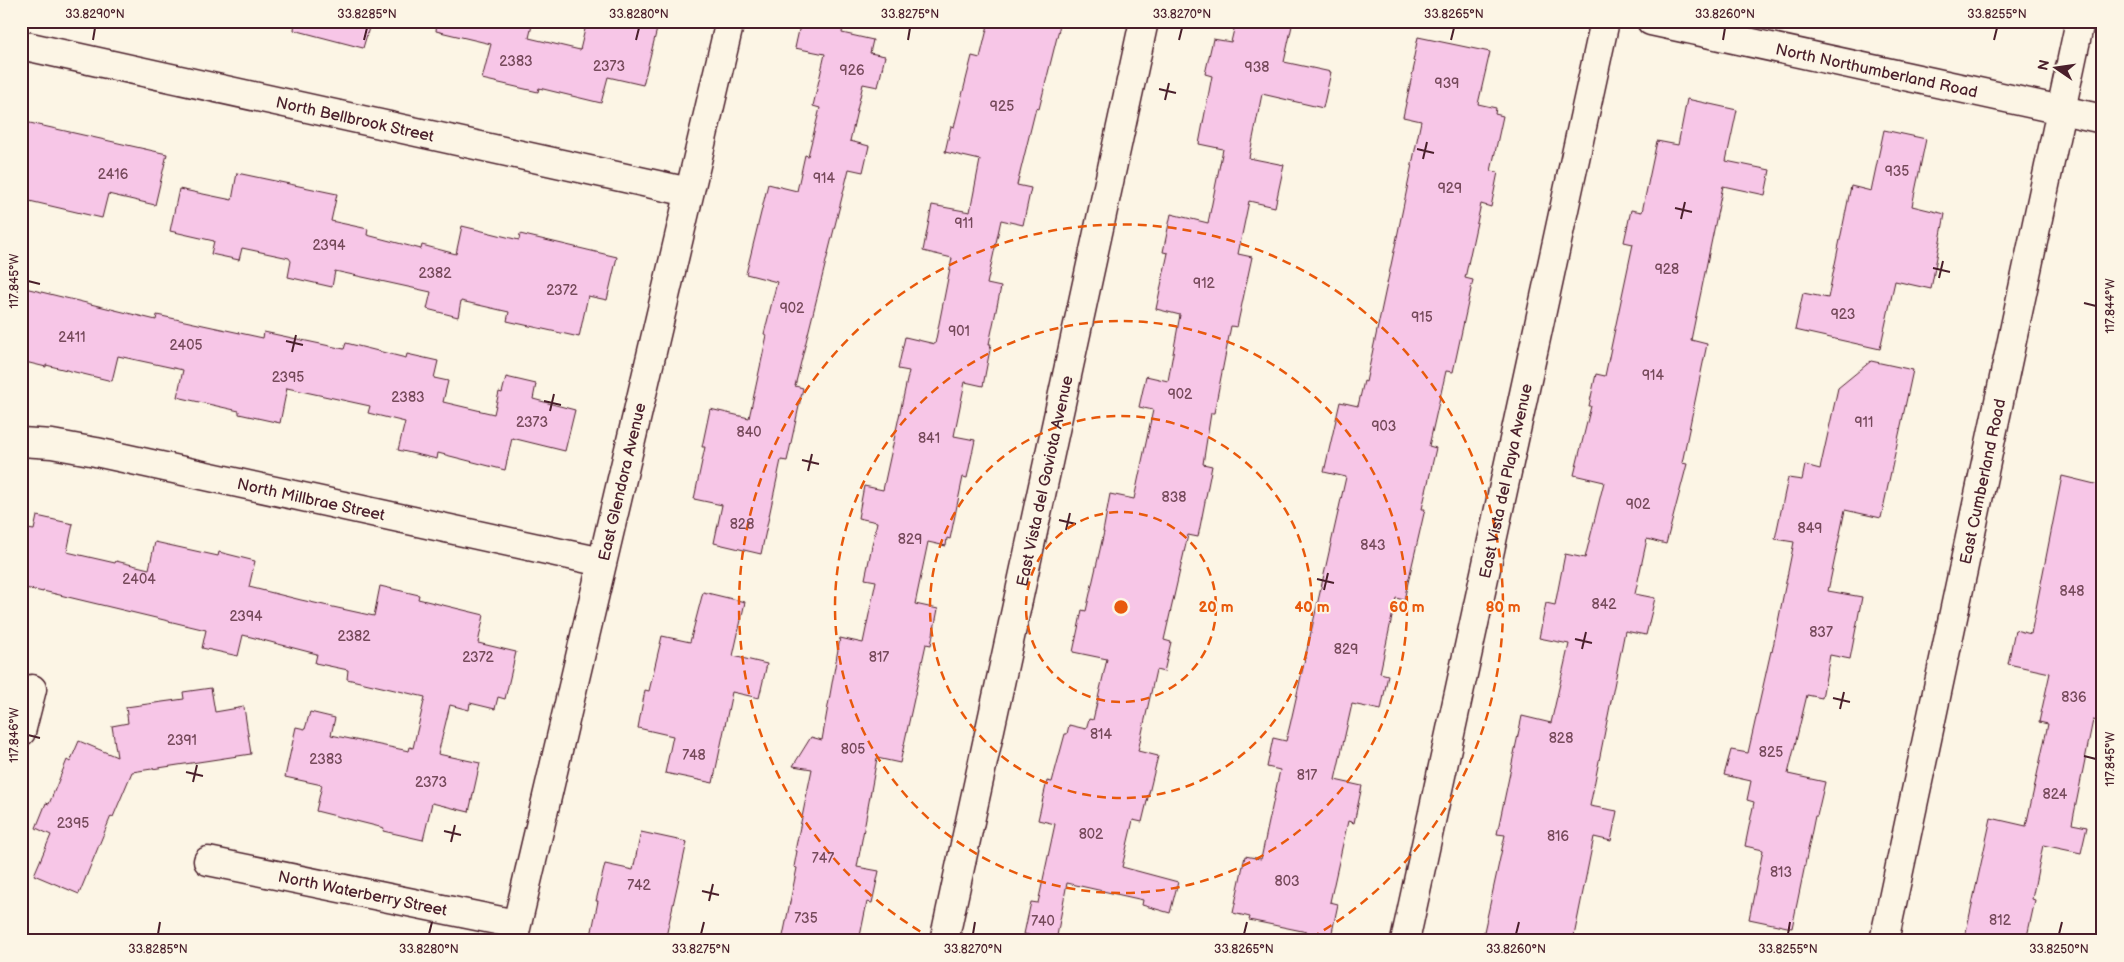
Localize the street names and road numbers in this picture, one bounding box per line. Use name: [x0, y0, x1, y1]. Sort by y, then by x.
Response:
street label: North Northumberland Road: [1774, 40, 1979, 103]
street label: North Bellbrook Street: [274, 93, 436, 147]
street label: East Vista del Gaviota Avenue: [1013, 373, 1078, 588]
street label: East Vista del Playa Avenue: [1476, 381, 1537, 580]
street label: East Cumberland Road: [1957, 397, 2010, 566]
street label: East Glendora Avenue: [595, 401, 651, 563]
street label: North Millbrae Street: [235, 475, 387, 526]
street label: North Waterberry Street: [276, 868, 449, 921]

